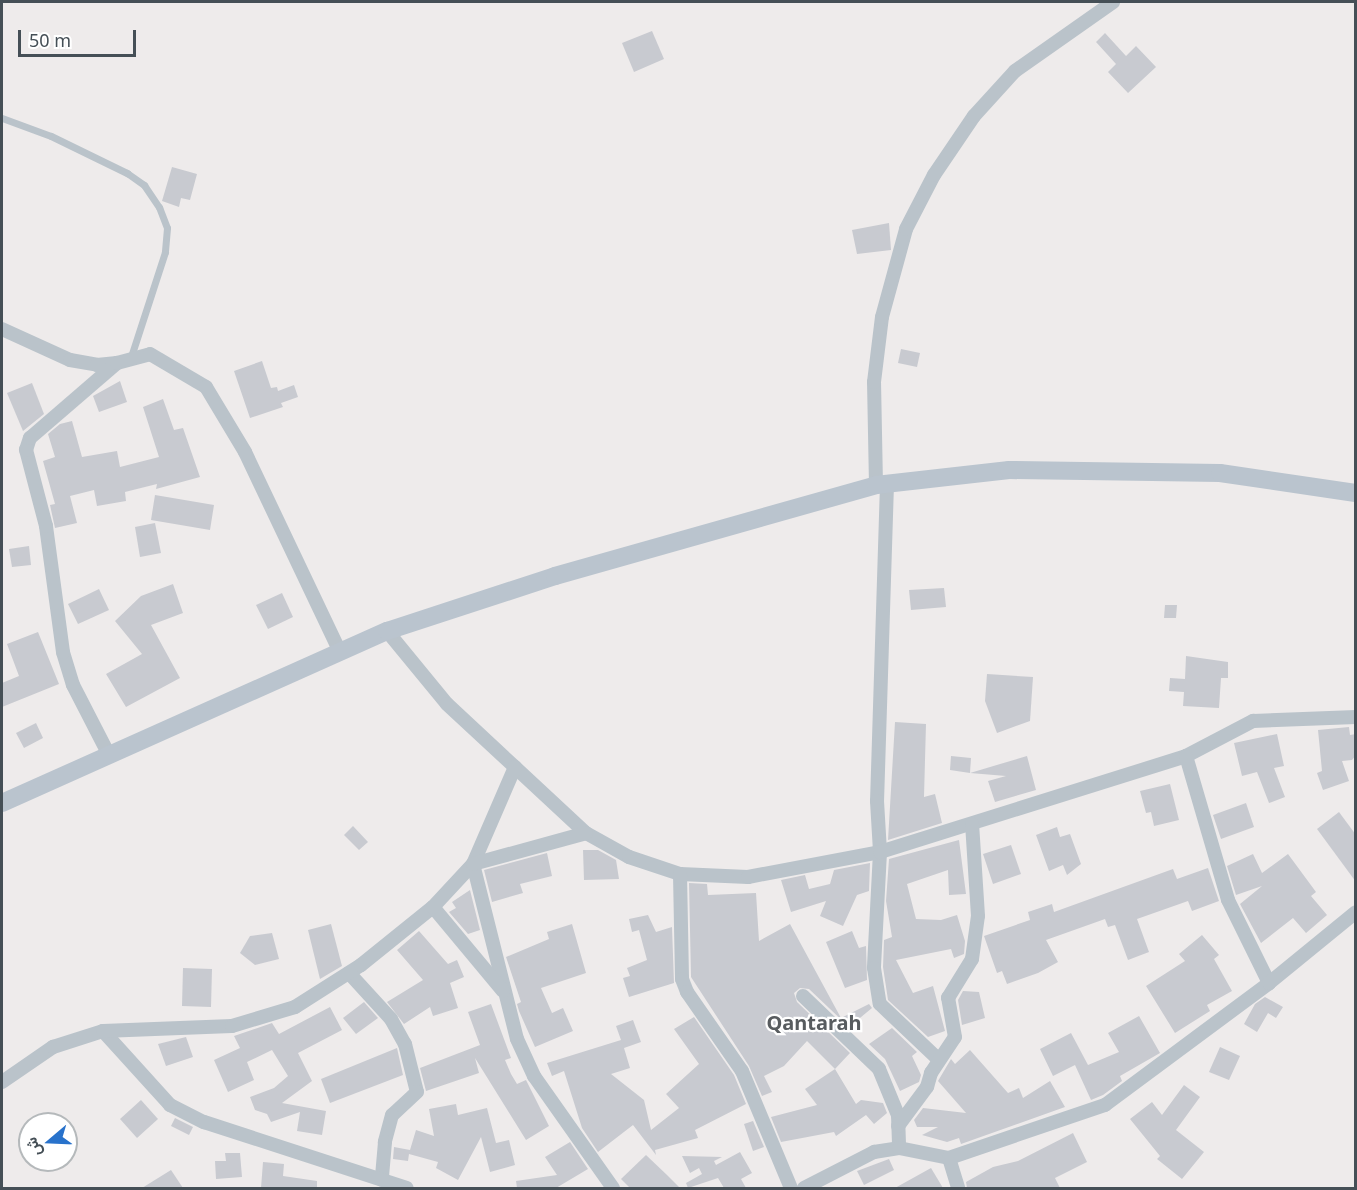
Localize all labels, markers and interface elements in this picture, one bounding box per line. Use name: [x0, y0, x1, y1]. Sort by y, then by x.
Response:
scale bar: [21, 18, 140, 56]
text: 50 m: [29, 28, 71, 52]
district label: Qantarah: [767, 1010, 861, 1034]
north arrow: [18, 1112, 78, 1172]
text: ش: [19, 1135, 46, 1160]

